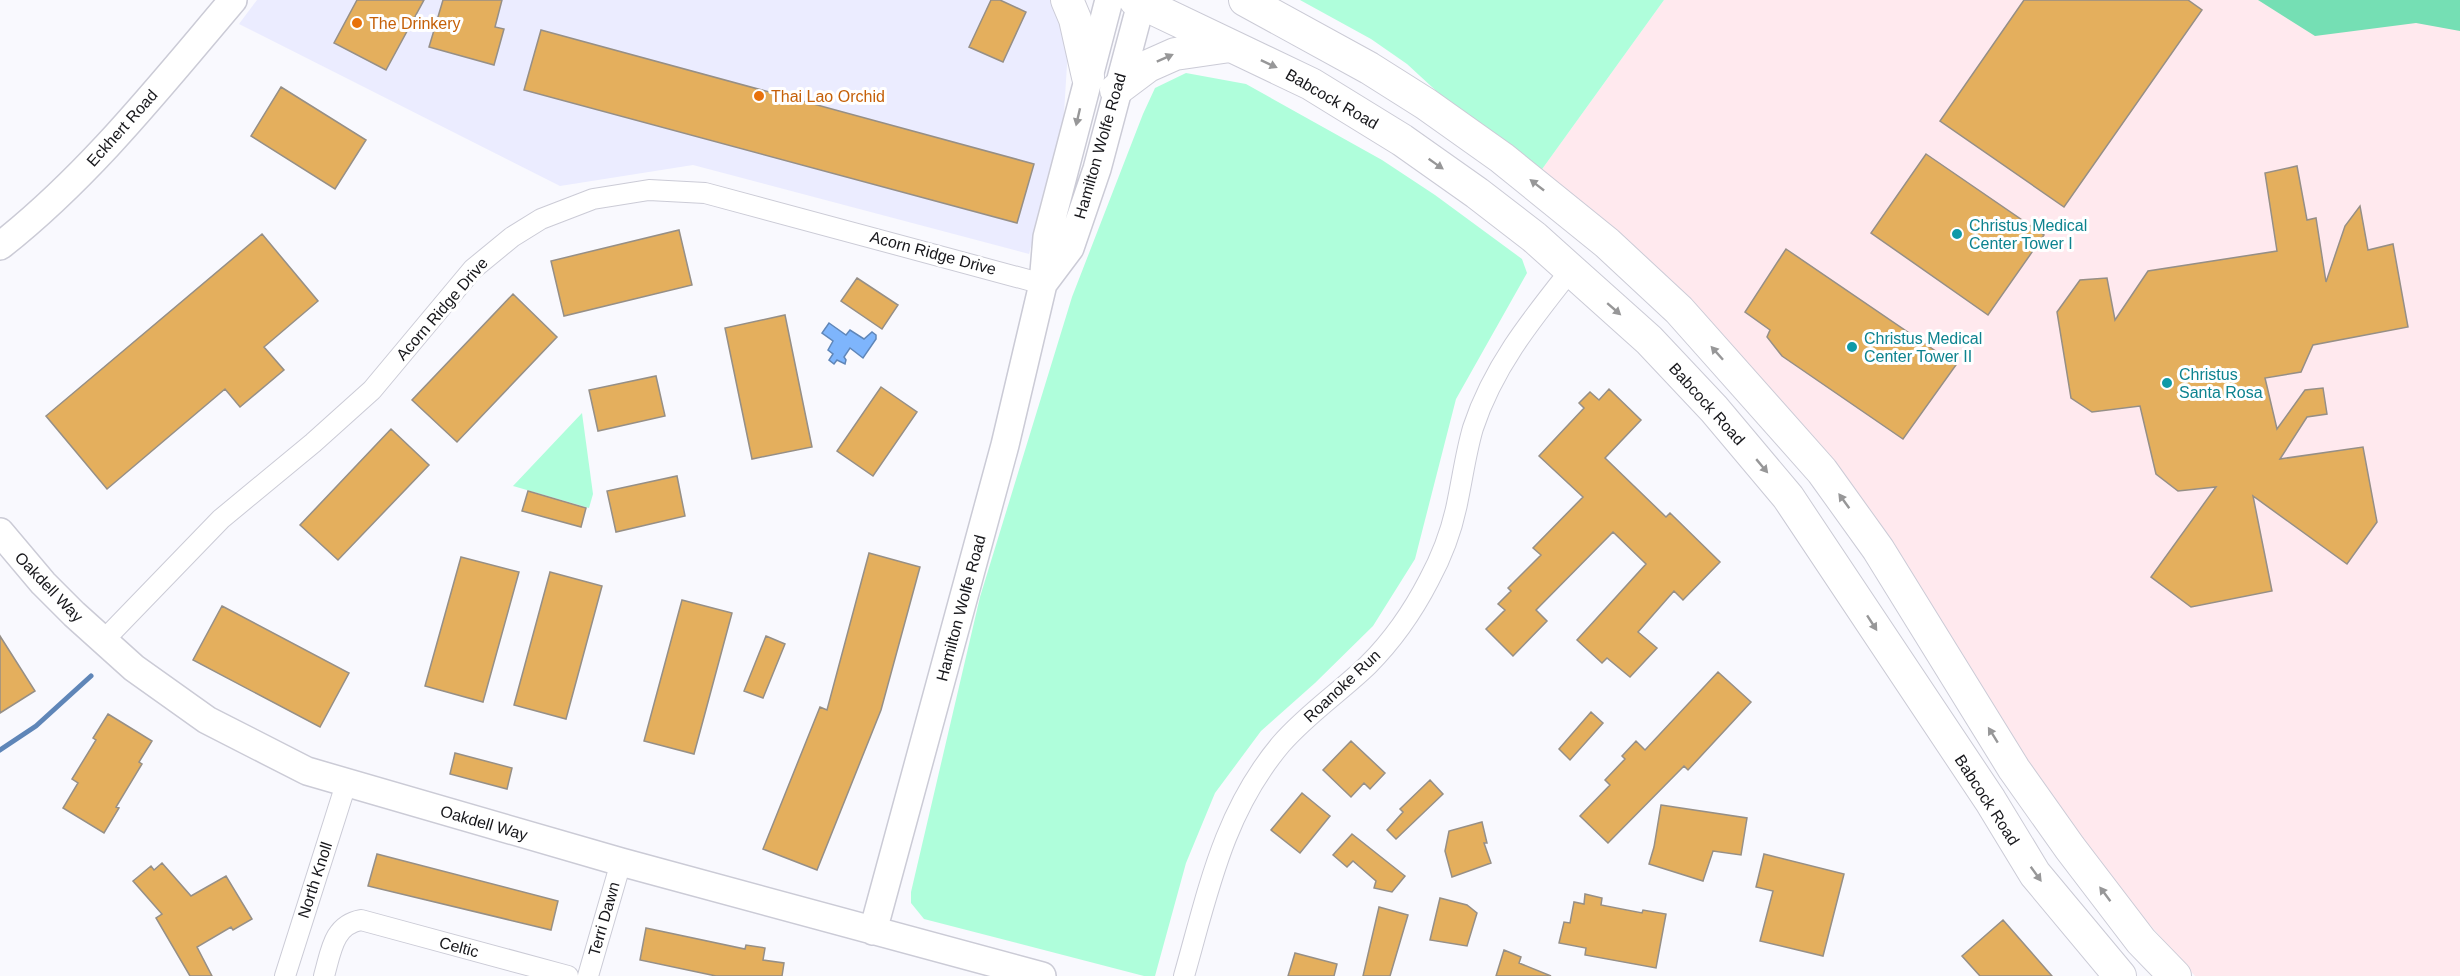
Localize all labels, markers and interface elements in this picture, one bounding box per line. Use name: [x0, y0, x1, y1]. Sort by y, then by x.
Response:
place label: The Drinkery: [369, 15, 461, 32]
marker: The Drinkery: [350, 16, 364, 30]
one-way arrow: [1157, 54, 1174, 63]
one-way arrow: [1261, 60, 1278, 69]
street label: Babcock Road: [1283, 66, 1381, 132]
street label: Hamilton Wolfe Road: [1071, 71, 1129, 221]
street label: Eckhert Road: [83, 86, 161, 170]
place label: Thai Lao Orchid: [771, 88, 885, 105]
marker: Thai Lao Orchid: [752, 89, 766, 103]
one-way arrow: [1073, 108, 1082, 127]
one-way arrow: [1428, 158, 1444, 170]
one-way arrow: [1529, 179, 1545, 192]
place label: Christus Medical Center Tower I: [1969, 217, 2087, 252]
marker: Christus Medical Center Tower I: [1950, 227, 1964, 241]
street label: Acorn Ridge Drive: [868, 228, 998, 278]
street label: Acorn Ridge Drive: [393, 254, 491, 364]
one-way arrow: [1606, 303, 1622, 316]
place label: Christus Medical Center Tower II: [1864, 330, 1982, 365]
marker: Christus Medical Center Tower II: [1845, 340, 1859, 354]
one-way arrow: [1711, 346, 1724, 361]
street label: Babcock Road: [1666, 360, 1748, 448]
place label: Christus Santa Rosa: [2179, 366, 2263, 401]
marker: Christus Santa Rosa: [2160, 376, 2174, 390]
one-way arrow: [1755, 458, 1768, 474]
one-way arrow: [1838, 494, 1850, 510]
street label: Hamilton Wolfe Road: [933, 533, 989, 683]
street label: Oakdell Way: [12, 549, 86, 625]
one-way arrow: [1866, 615, 1877, 631]
street label: Roanoke Run: [1300, 646, 1384, 726]
one-way arrow: [1988, 727, 1999, 743]
street label: Babcock Road: [1952, 752, 2022, 848]
street label: Oakdell Way: [438, 802, 530, 844]
street label: North Knoll: [295, 840, 335, 920]
one-way arrow: [2030, 865, 2042, 881]
street label: Terri Dawn: [585, 880, 623, 958]
one-way arrow: [2100, 887, 2112, 902]
street label: Celtic: [437, 934, 481, 960]

